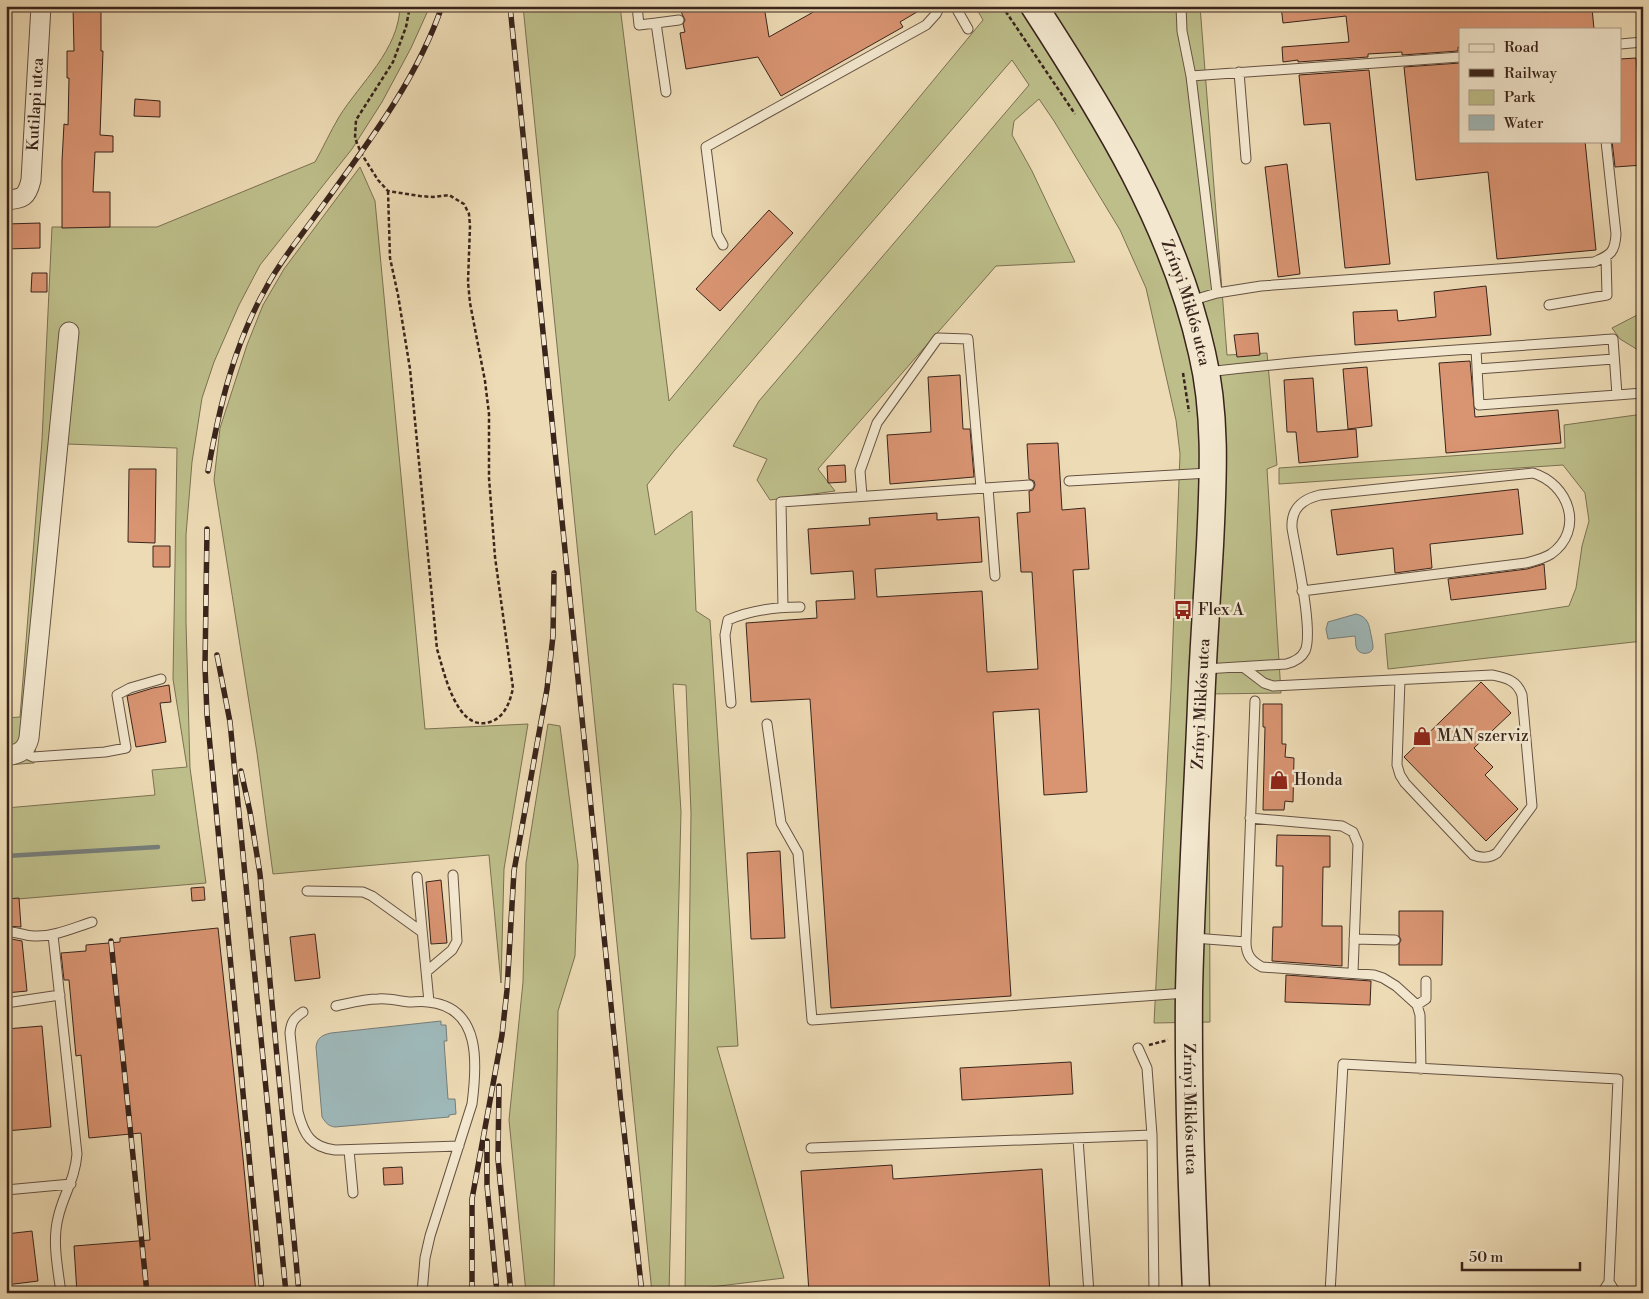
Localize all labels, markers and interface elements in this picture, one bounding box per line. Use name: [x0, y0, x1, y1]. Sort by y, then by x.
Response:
legend: [1459, 28, 1622, 142]
text: Road: [1504, 38, 1539, 57]
street label: Kutilapi utca: [23, 56, 48, 151]
text: Railway: [1504, 64, 1558, 83]
text: Park: [1504, 88, 1536, 107]
text: Water: [1503, 114, 1544, 133]
street label: Zrínyi Miklós utca: [1157, 237, 1215, 369]
bus stop icon: Flex A: [1172, 599, 1194, 621]
place label: Flex A: [1198, 600, 1245, 620]
street label: Zrínyi Miklós utca: [1188, 637, 1214, 770]
shop icon: MAN szerviz: [1411, 725, 1433, 747]
place label: MAN szerviz: [1437, 726, 1529, 746]
shop icon: Honda: [1268, 769, 1290, 791]
place label: Honda: [1294, 770, 1343, 790]
street label: Zrínyi Miklós utca: [1179, 1043, 1202, 1176]
scale bar: [1462, 1239, 1579, 1271]
text: 50 m: [1469, 1248, 1503, 1267]

